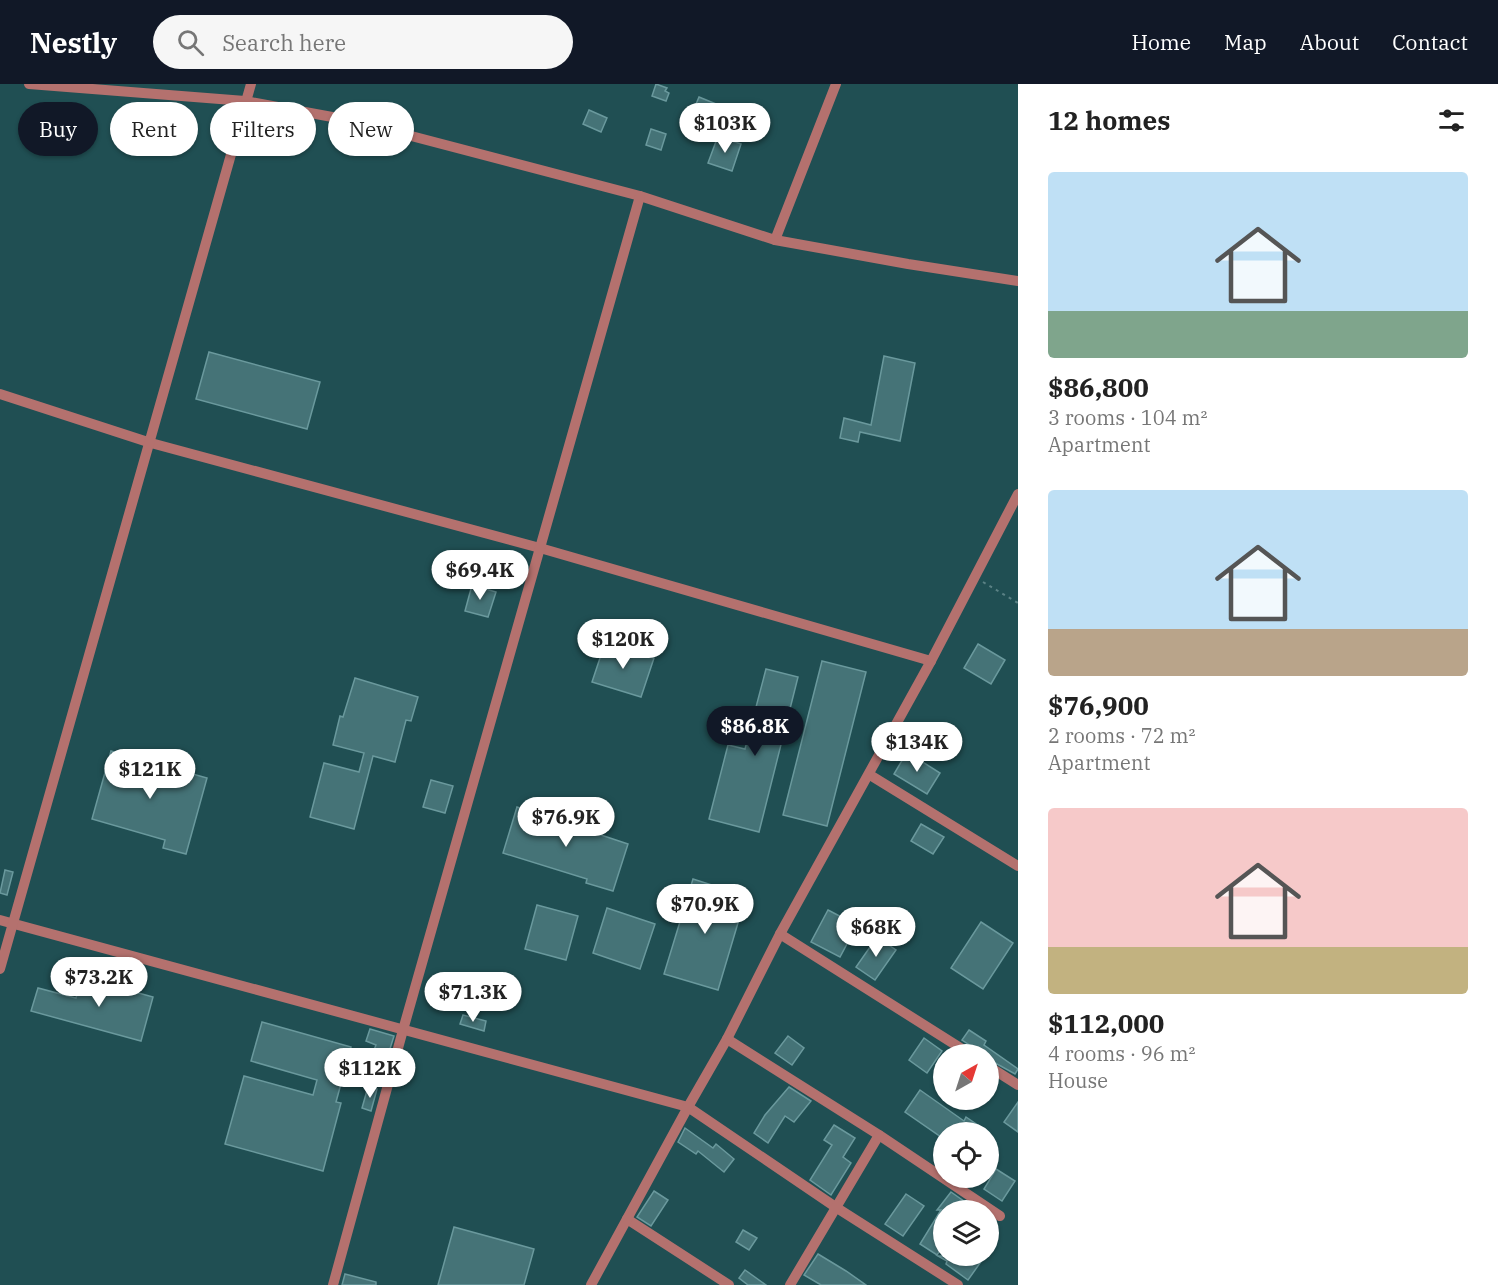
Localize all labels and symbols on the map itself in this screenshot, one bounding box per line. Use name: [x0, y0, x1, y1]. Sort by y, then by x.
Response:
pin: $103K: [683, 103, 767, 154]
pin: $69.4K: [431, 550, 529, 601]
pin: $120K: [581, 619, 665, 670]
pin: $86.8K: [706, 706, 804, 757]
pin: $134K: [875, 722, 959, 773]
pin: $121K: [108, 749, 192, 800]
pin: $76.9K: [517, 797, 615, 848]
pin: $70.9K: [656, 884, 754, 935]
pin: $68K: [840, 907, 912, 958]
pin: $73.2K: [50, 957, 148, 1008]
pin: $71.3K: [424, 972, 522, 1023]
north arrow: [933, 1044, 999, 1110]
pin: $112K: [328, 1048, 412, 1099]

